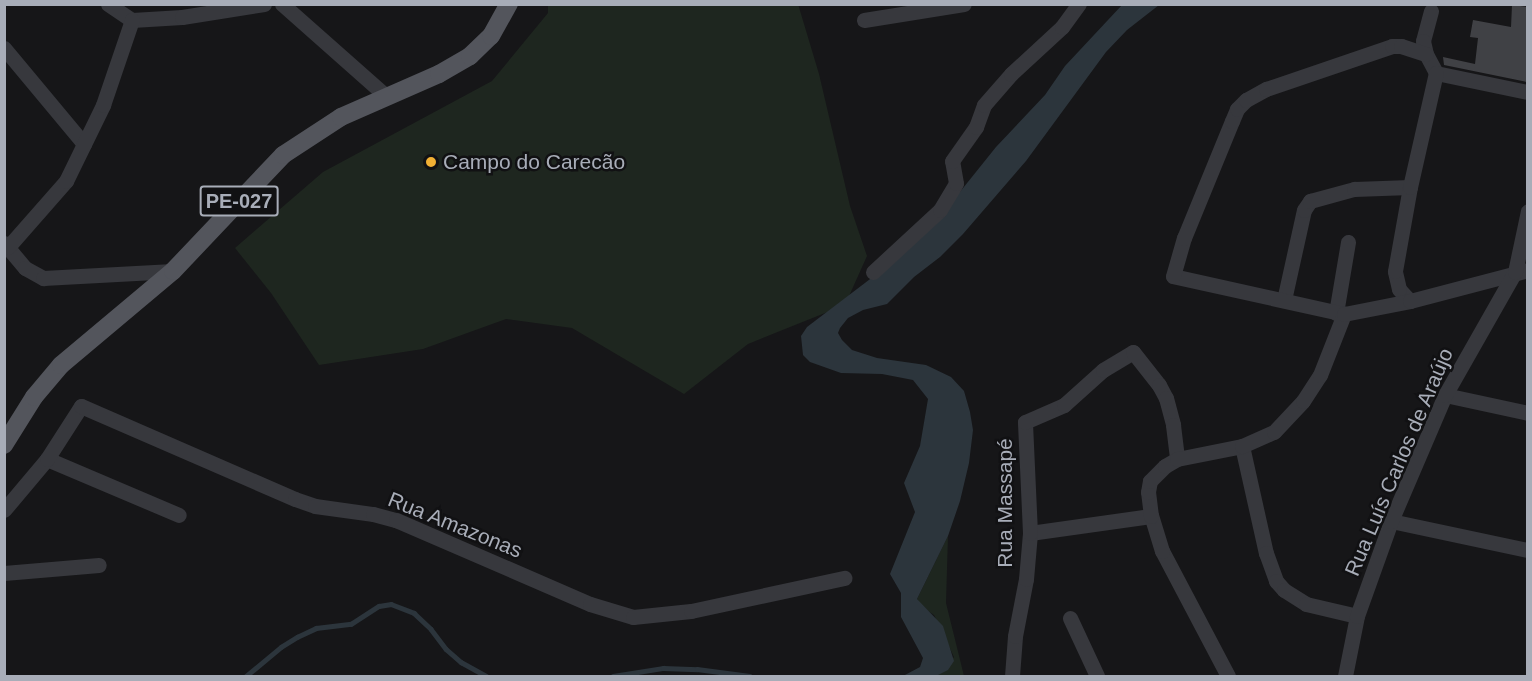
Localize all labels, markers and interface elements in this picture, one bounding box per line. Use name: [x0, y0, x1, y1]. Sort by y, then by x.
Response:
place label: Campo do Carecão: [443, 149, 625, 175]
marker: Campo do Carecão: [424, 155, 438, 169]
road number: PE-027: [198, 184, 280, 218]
street label: Rua Luís Carlos de Araújo: [1339, 344, 1459, 580]
street label: Rua Massapé: [992, 438, 1018, 568]
street label: Rua Amazonas: [384, 486, 526, 564]

